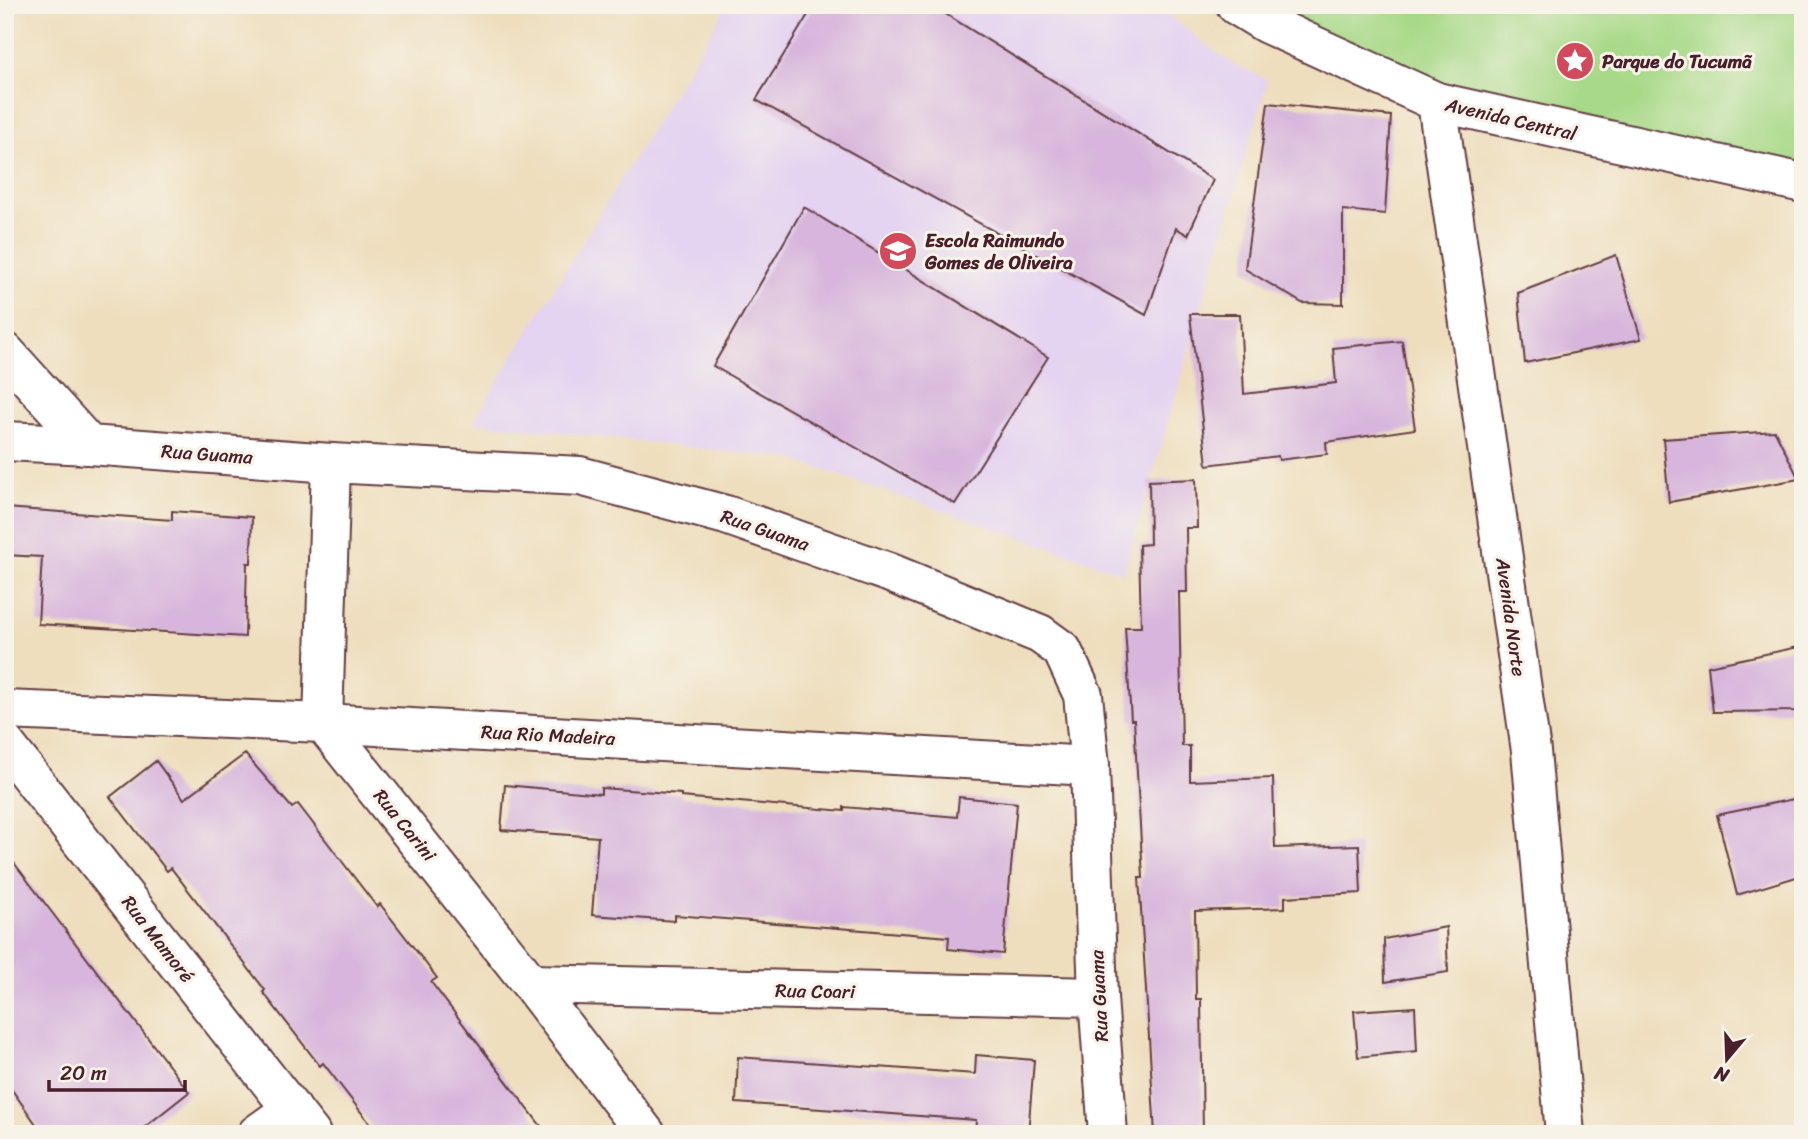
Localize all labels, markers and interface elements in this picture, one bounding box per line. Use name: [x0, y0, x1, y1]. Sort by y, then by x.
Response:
place icon: Parque do Tucumã: [1554, 40, 1596, 82]
place label: Parque do Tucumã: [1602, 45, 1752, 78]
street label: Avenida Central: [1441, 88, 1581, 150]
place label: Escola Raimundo Gomes de Oliveira: [924, 224, 1073, 279]
school or university icon: Escola Raimundo Gomes de Oliveira: [877, 230, 919, 272]
street label: Rua Guama: [160, 434, 254, 474]
street label: Rua Guama: [716, 499, 814, 561]
street label: Avenida Norte: [1486, 554, 1536, 679]
street label: Rua Rio Madeira: [480, 715, 616, 755]
street label: Rua Carini: [365, 781, 445, 869]
street label: Rua Mamoré: [113, 888, 203, 990]
street label: Rua Guama: [1080, 949, 1118, 1043]
street label: Rua Coari: [775, 974, 856, 1008]
north arrow: [1692, 1024, 1762, 1094]
scale bar: [49, 1048, 186, 1092]
text: 20 m: [60, 1054, 107, 1092]
text: N: [1709, 1057, 1734, 1093]

